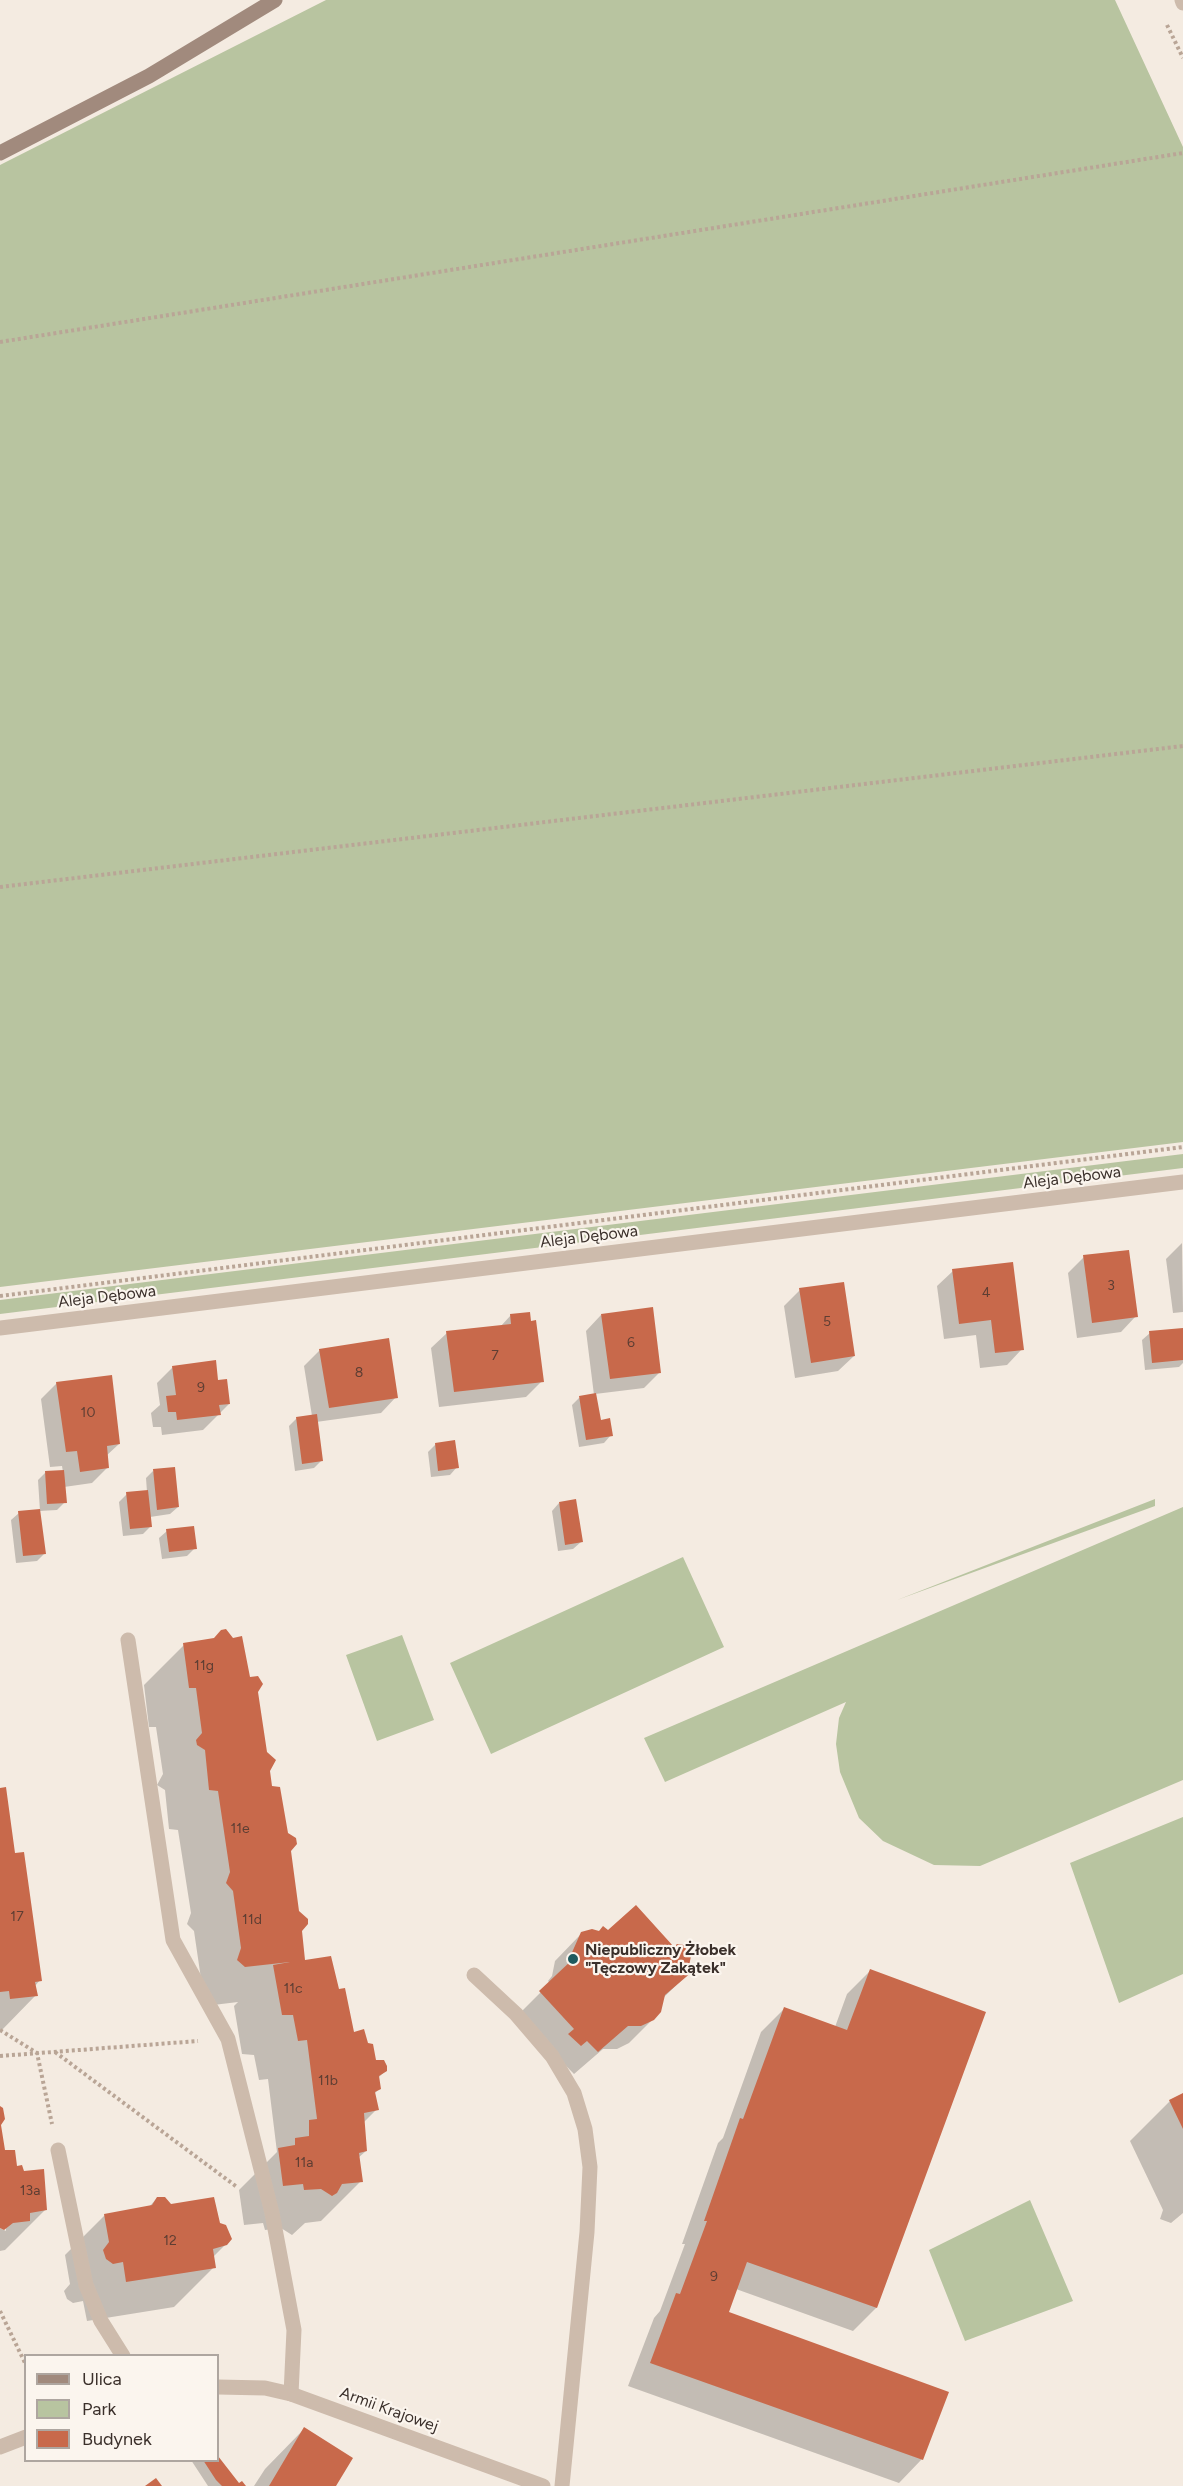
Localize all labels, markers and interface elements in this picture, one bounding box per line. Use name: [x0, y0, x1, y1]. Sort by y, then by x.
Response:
street label: Aleja Dębowa: [1022, 1162, 1122, 1194]
street label: Aleja Dębowa: [539, 1221, 639, 1253]
house number: 3: [1107, 1278, 1115, 1294]
street label: Aleja Dębowa: [57, 1281, 157, 1313]
house number: 4: [982, 1285, 990, 1301]
house number: 5: [823, 1314, 831, 1330]
house number: 6: [627, 1335, 635, 1351]
house number: 7: [491, 1348, 499, 1364]
house number: 8: [355, 1365, 363, 1381]
house number: 9: [197, 1380, 205, 1396]
house number: 10: [81, 1405, 95, 1421]
house number: 11g: [194, 1658, 214, 1674]
house number: 11e: [230, 1821, 250, 1837]
house number: 17: [10, 1909, 24, 1925]
house number: 11d: [242, 1912, 262, 1928]
place label: Niepubliczny Żłobek "Tęczowy Zakątek": [585, 1940, 736, 1978]
marker: Niepubliczny Żłobek "Tęczowy Zakątek": [566, 1952, 580, 1966]
house number: 11c: [283, 1981, 303, 1997]
house number: 11b: [318, 2073, 338, 2089]
house number: 11a: [295, 2155, 313, 2171]
house number: 13a: [20, 2183, 40, 2199]
house number: 12: [163, 2233, 177, 2249]
house number: 9: [710, 2269, 718, 2285]
legend: [24, 2354, 219, 2462]
text: Ulica: [82, 2368, 122, 2390]
street label: Armii Krajowej: [337, 2383, 441, 2437]
text: Park: [82, 2398, 116, 2420]
text: Budynek: [82, 2428, 152, 2450]

